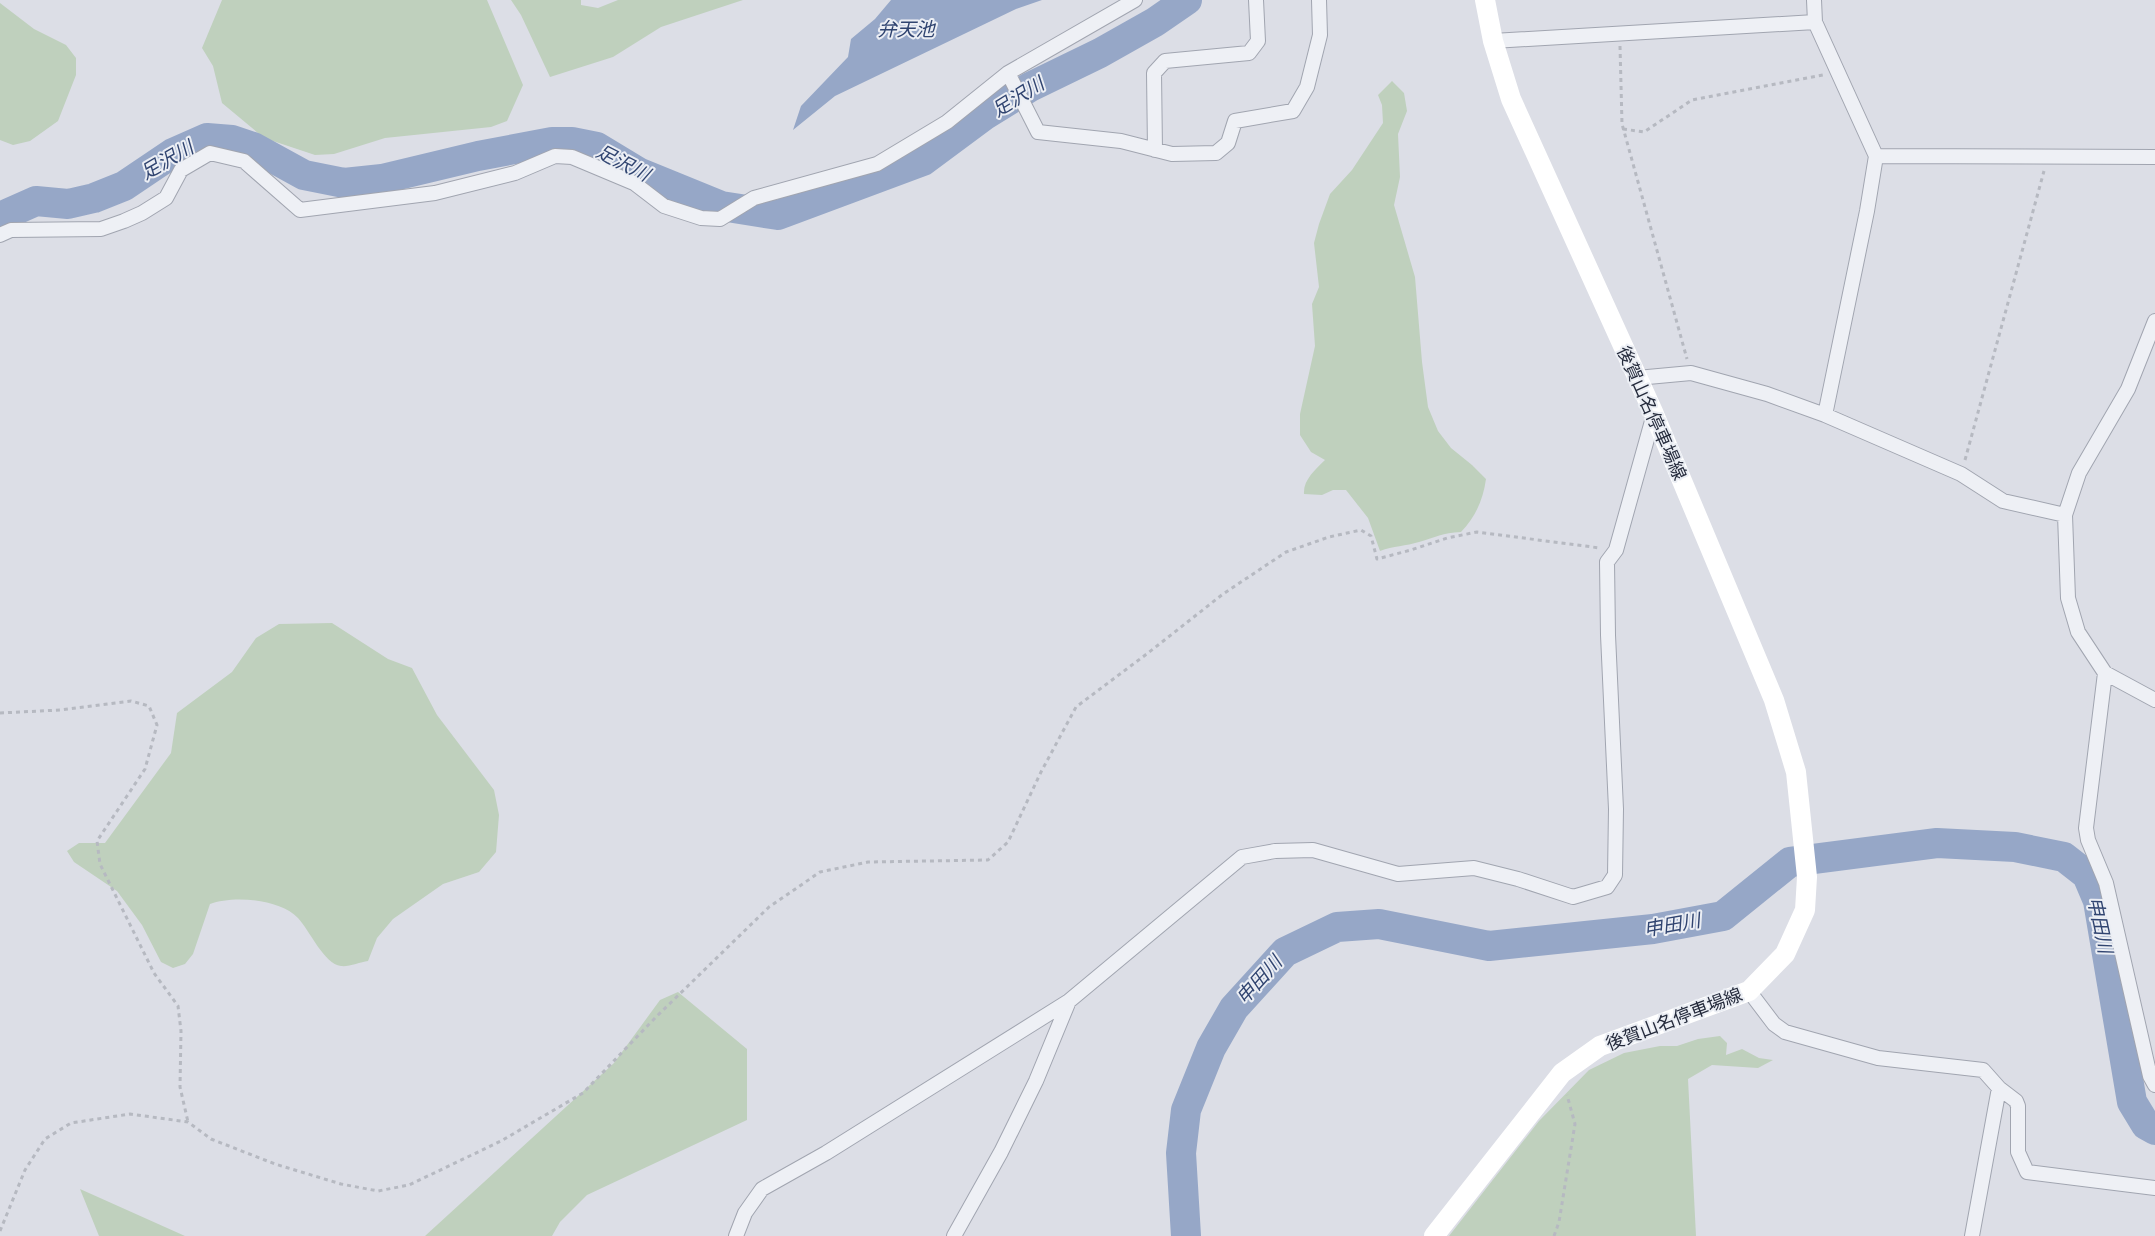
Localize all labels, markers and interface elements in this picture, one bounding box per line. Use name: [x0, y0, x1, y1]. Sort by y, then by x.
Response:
water label: 弁天池: [877, 18, 936, 41]
water label: 足沢川: [988, 71, 1050, 122]
water label: 足沢川: [137, 135, 199, 184]
water label: 足沢川: [592, 140, 655, 187]
street label: 後賀山名停車場線: [1613, 343, 1691, 483]
water label: 申田川: [2083, 895, 2118, 957]
water label: 申田川: [1642, 908, 1704, 941]
water label: 申田川: [1231, 950, 1288, 1009]
street label: 後賀山名停車場線: [1603, 983, 1745, 1055]

